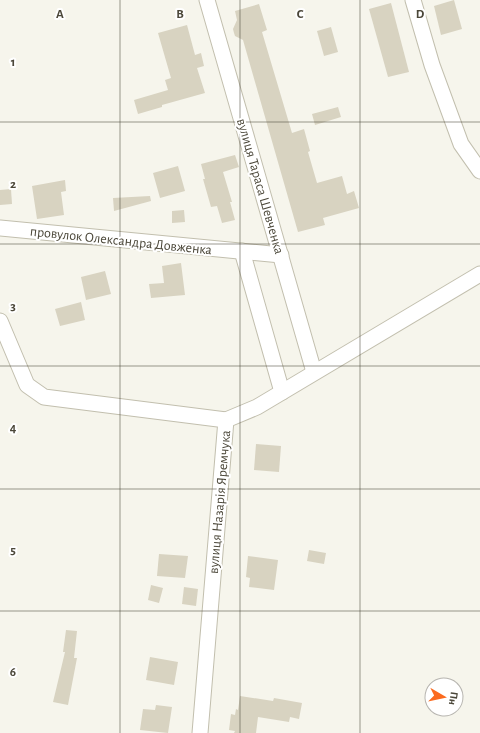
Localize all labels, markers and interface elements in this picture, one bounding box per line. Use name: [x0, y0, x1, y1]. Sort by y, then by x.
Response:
text: A: [56, 8, 64, 21]
text: B: [176, 8, 184, 21]
text: C: [297, 8, 304, 21]
text: D: [416, 8, 425, 21]
text: 1: [11, 56, 15, 69]
street label: вулиця Тараса Шевченка: [234, 117, 286, 256]
text: 2: [10, 178, 16, 191]
street label: провулок Олександра Довженка: [29, 224, 213, 258]
text: 3: [10, 300, 16, 313]
text: 4: [10, 422, 17, 435]
street label: вулиця Назарія Яремчука: [207, 429, 233, 575]
text: 5: [10, 544, 16, 557]
text: 6: [10, 666, 16, 679]
north arrow: [424, 677, 464, 717]
text: Пн: [447, 691, 460, 706]

